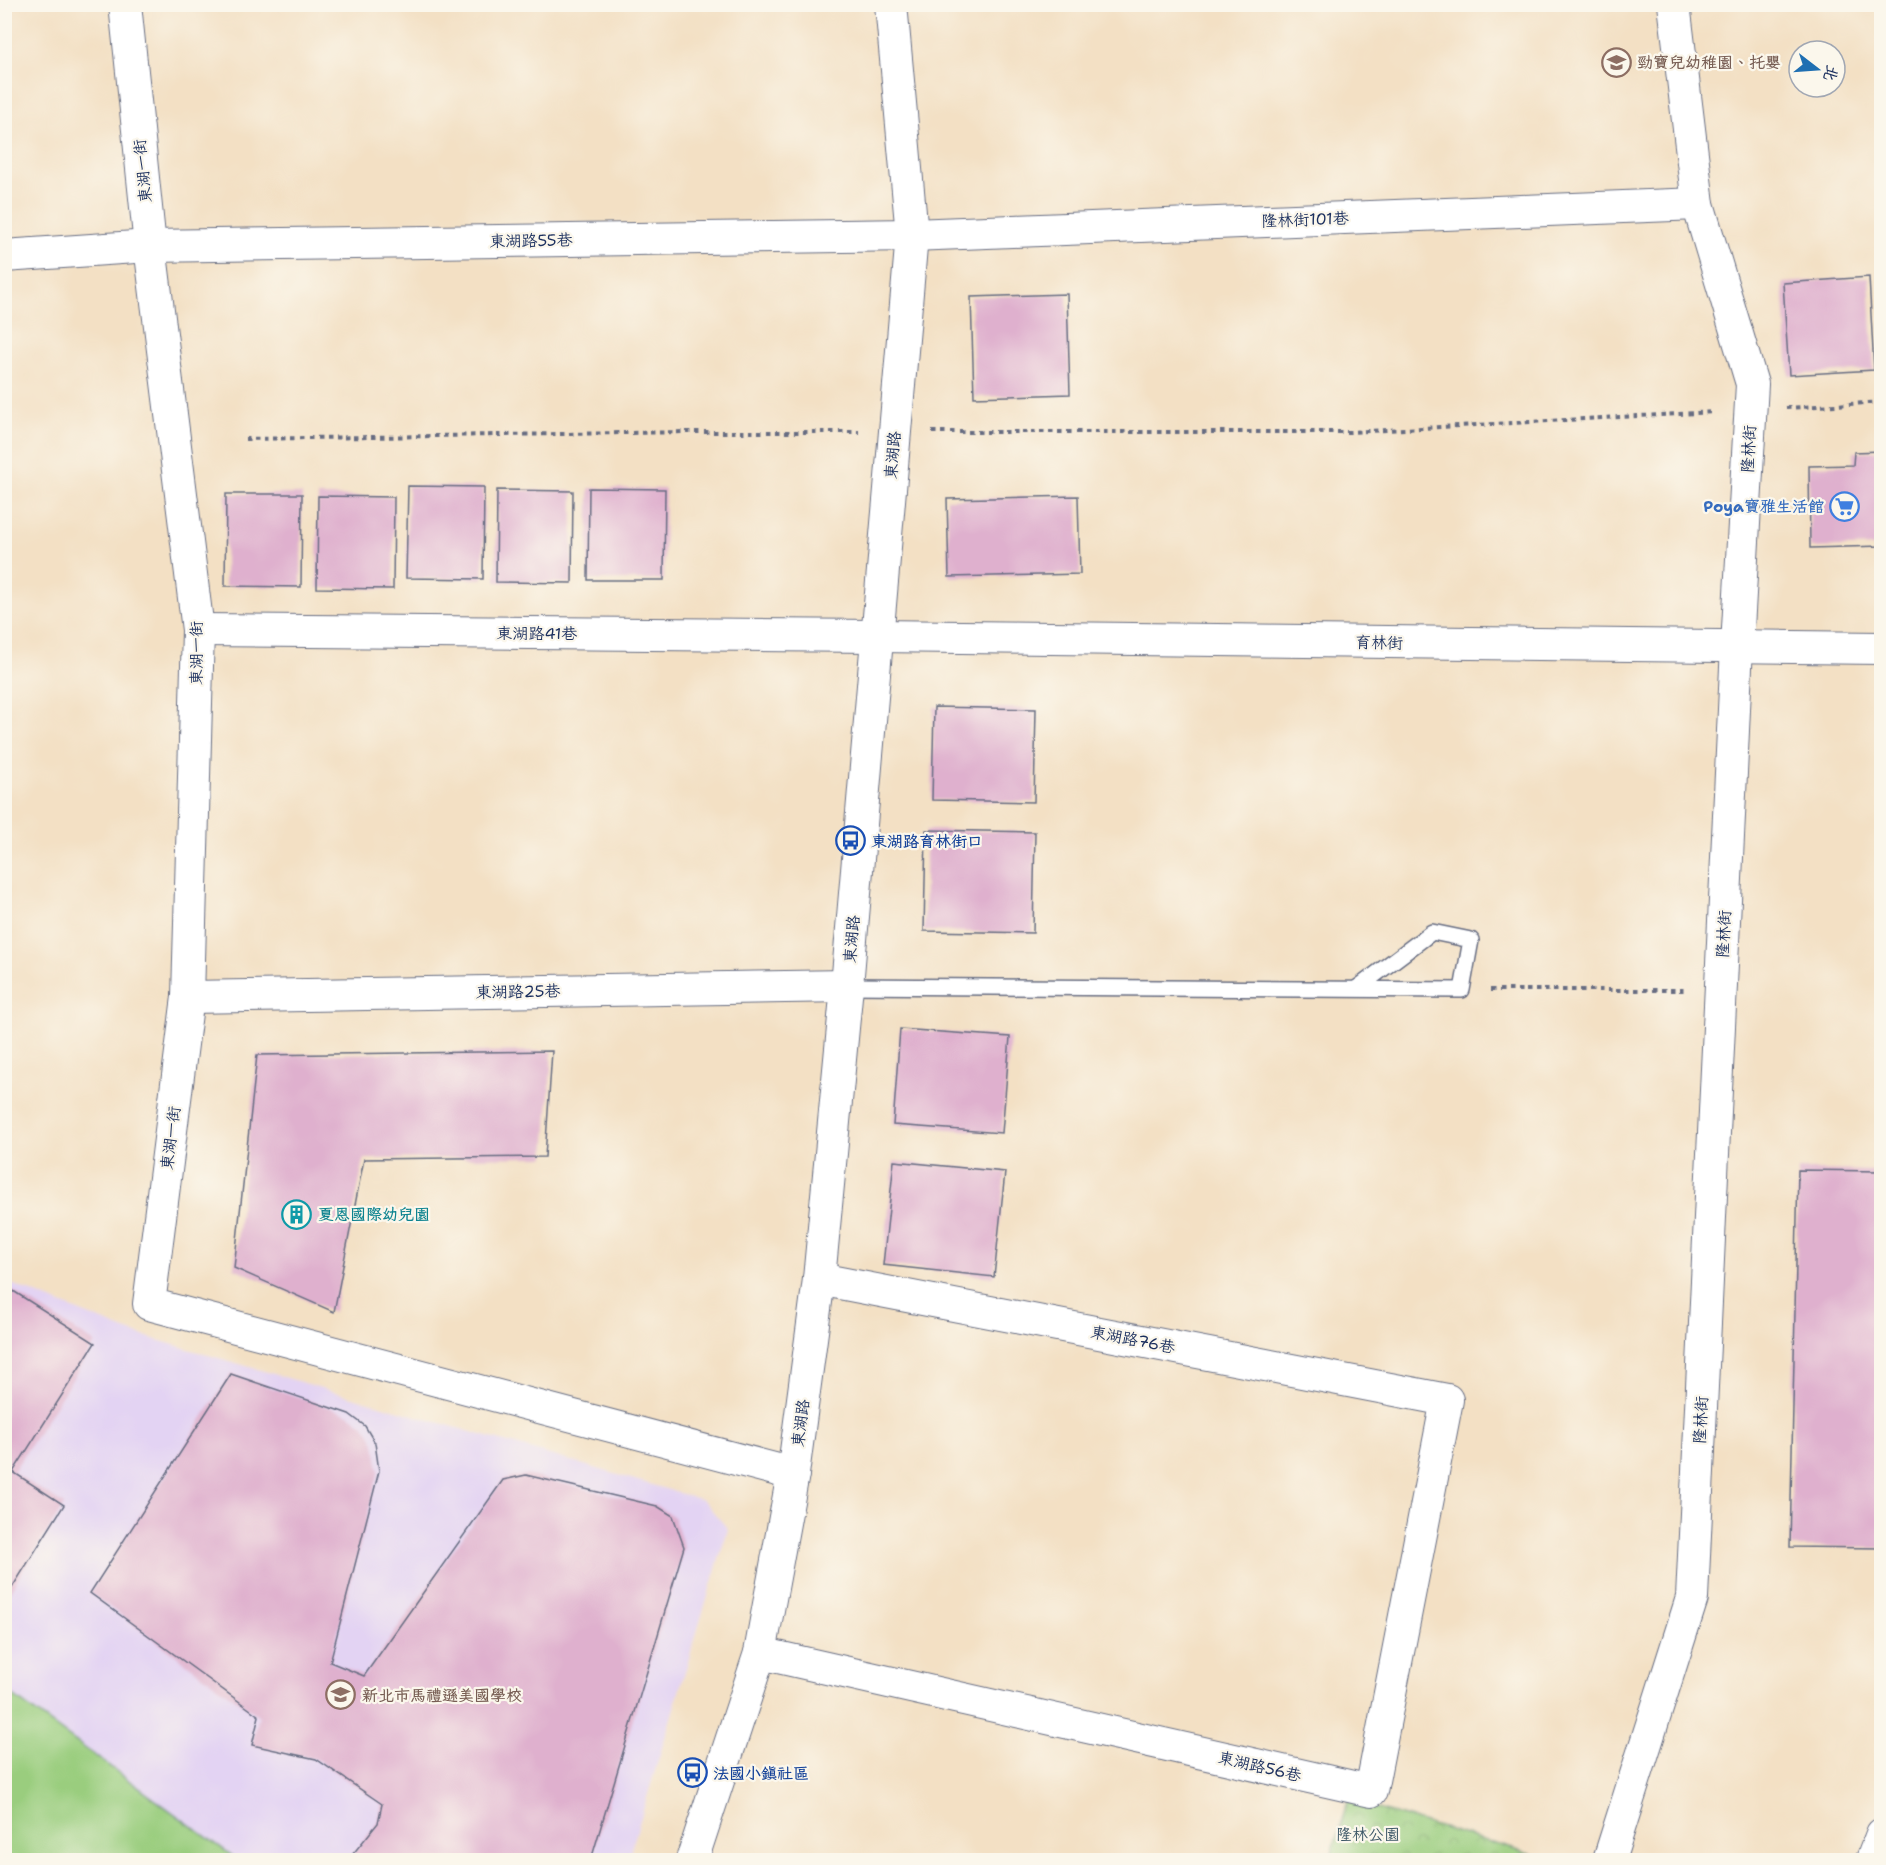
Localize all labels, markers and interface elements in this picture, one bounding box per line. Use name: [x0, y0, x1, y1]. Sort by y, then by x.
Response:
north arrow: [1787, 39, 1847, 99]
school or university icon: 勁寶兒幼稚園、托嬰: [1600, 46, 1632, 78]
place label: 勁寶兒幼稚園、托嬰: [1637, 52, 1781, 73]
text: 北: [1818, 63, 1843, 84]
street label: 東湖一街: [129, 138, 156, 204]
street label: 隆林街101巷: [1261, 207, 1349, 232]
street label: 東湖路55巷: [489, 229, 573, 252]
street label: 隆林街: [1737, 425, 1760, 474]
street label: 東湖路: [880, 430, 905, 480]
supermarket icon: Poya寶雅生活館: [1829, 490, 1861, 522]
place label: Poya寶雅生活館: [1703, 496, 1824, 517]
street label: 東湖一街: [186, 621, 207, 685]
street label: 東湖路41巷: [496, 623, 578, 644]
street label: 育林街: [1355, 632, 1403, 653]
bus stop icon: 東湖路育林街口: [834, 825, 866, 857]
place label: 東湖路育林街口: [871, 831, 983, 852]
street label: 隆林街: [1712, 910, 1735, 959]
street label: 東湖路: [839, 914, 864, 964]
street label: 東湖路25巷: [475, 980, 561, 1003]
street label: 東湖一街: [156, 1105, 185, 1171]
building icon: 夏恩國際幼兒園: [281, 1198, 313, 1230]
place label: 夏恩國際幼兒園: [318, 1204, 430, 1225]
street label: 東湖路76巷: [1089, 1321, 1177, 1358]
street label: 隆林街: [1689, 1396, 1712, 1445]
street label: 東湖路: [787, 1398, 814, 1448]
school or university icon: 新北市馬禮遜美國學校: [325, 1679, 357, 1711]
place label: 新北市馬禮遜美國學校: [362, 1685, 522, 1706]
street label: 東湖路56巷: [1216, 1747, 1304, 1786]
bus stop icon: 法國小鎮社區: [676, 1757, 708, 1789]
place label: 法國小鎮社區: [713, 1763, 809, 1784]
park label: 隆林公園: [1336, 1824, 1400, 1845]

